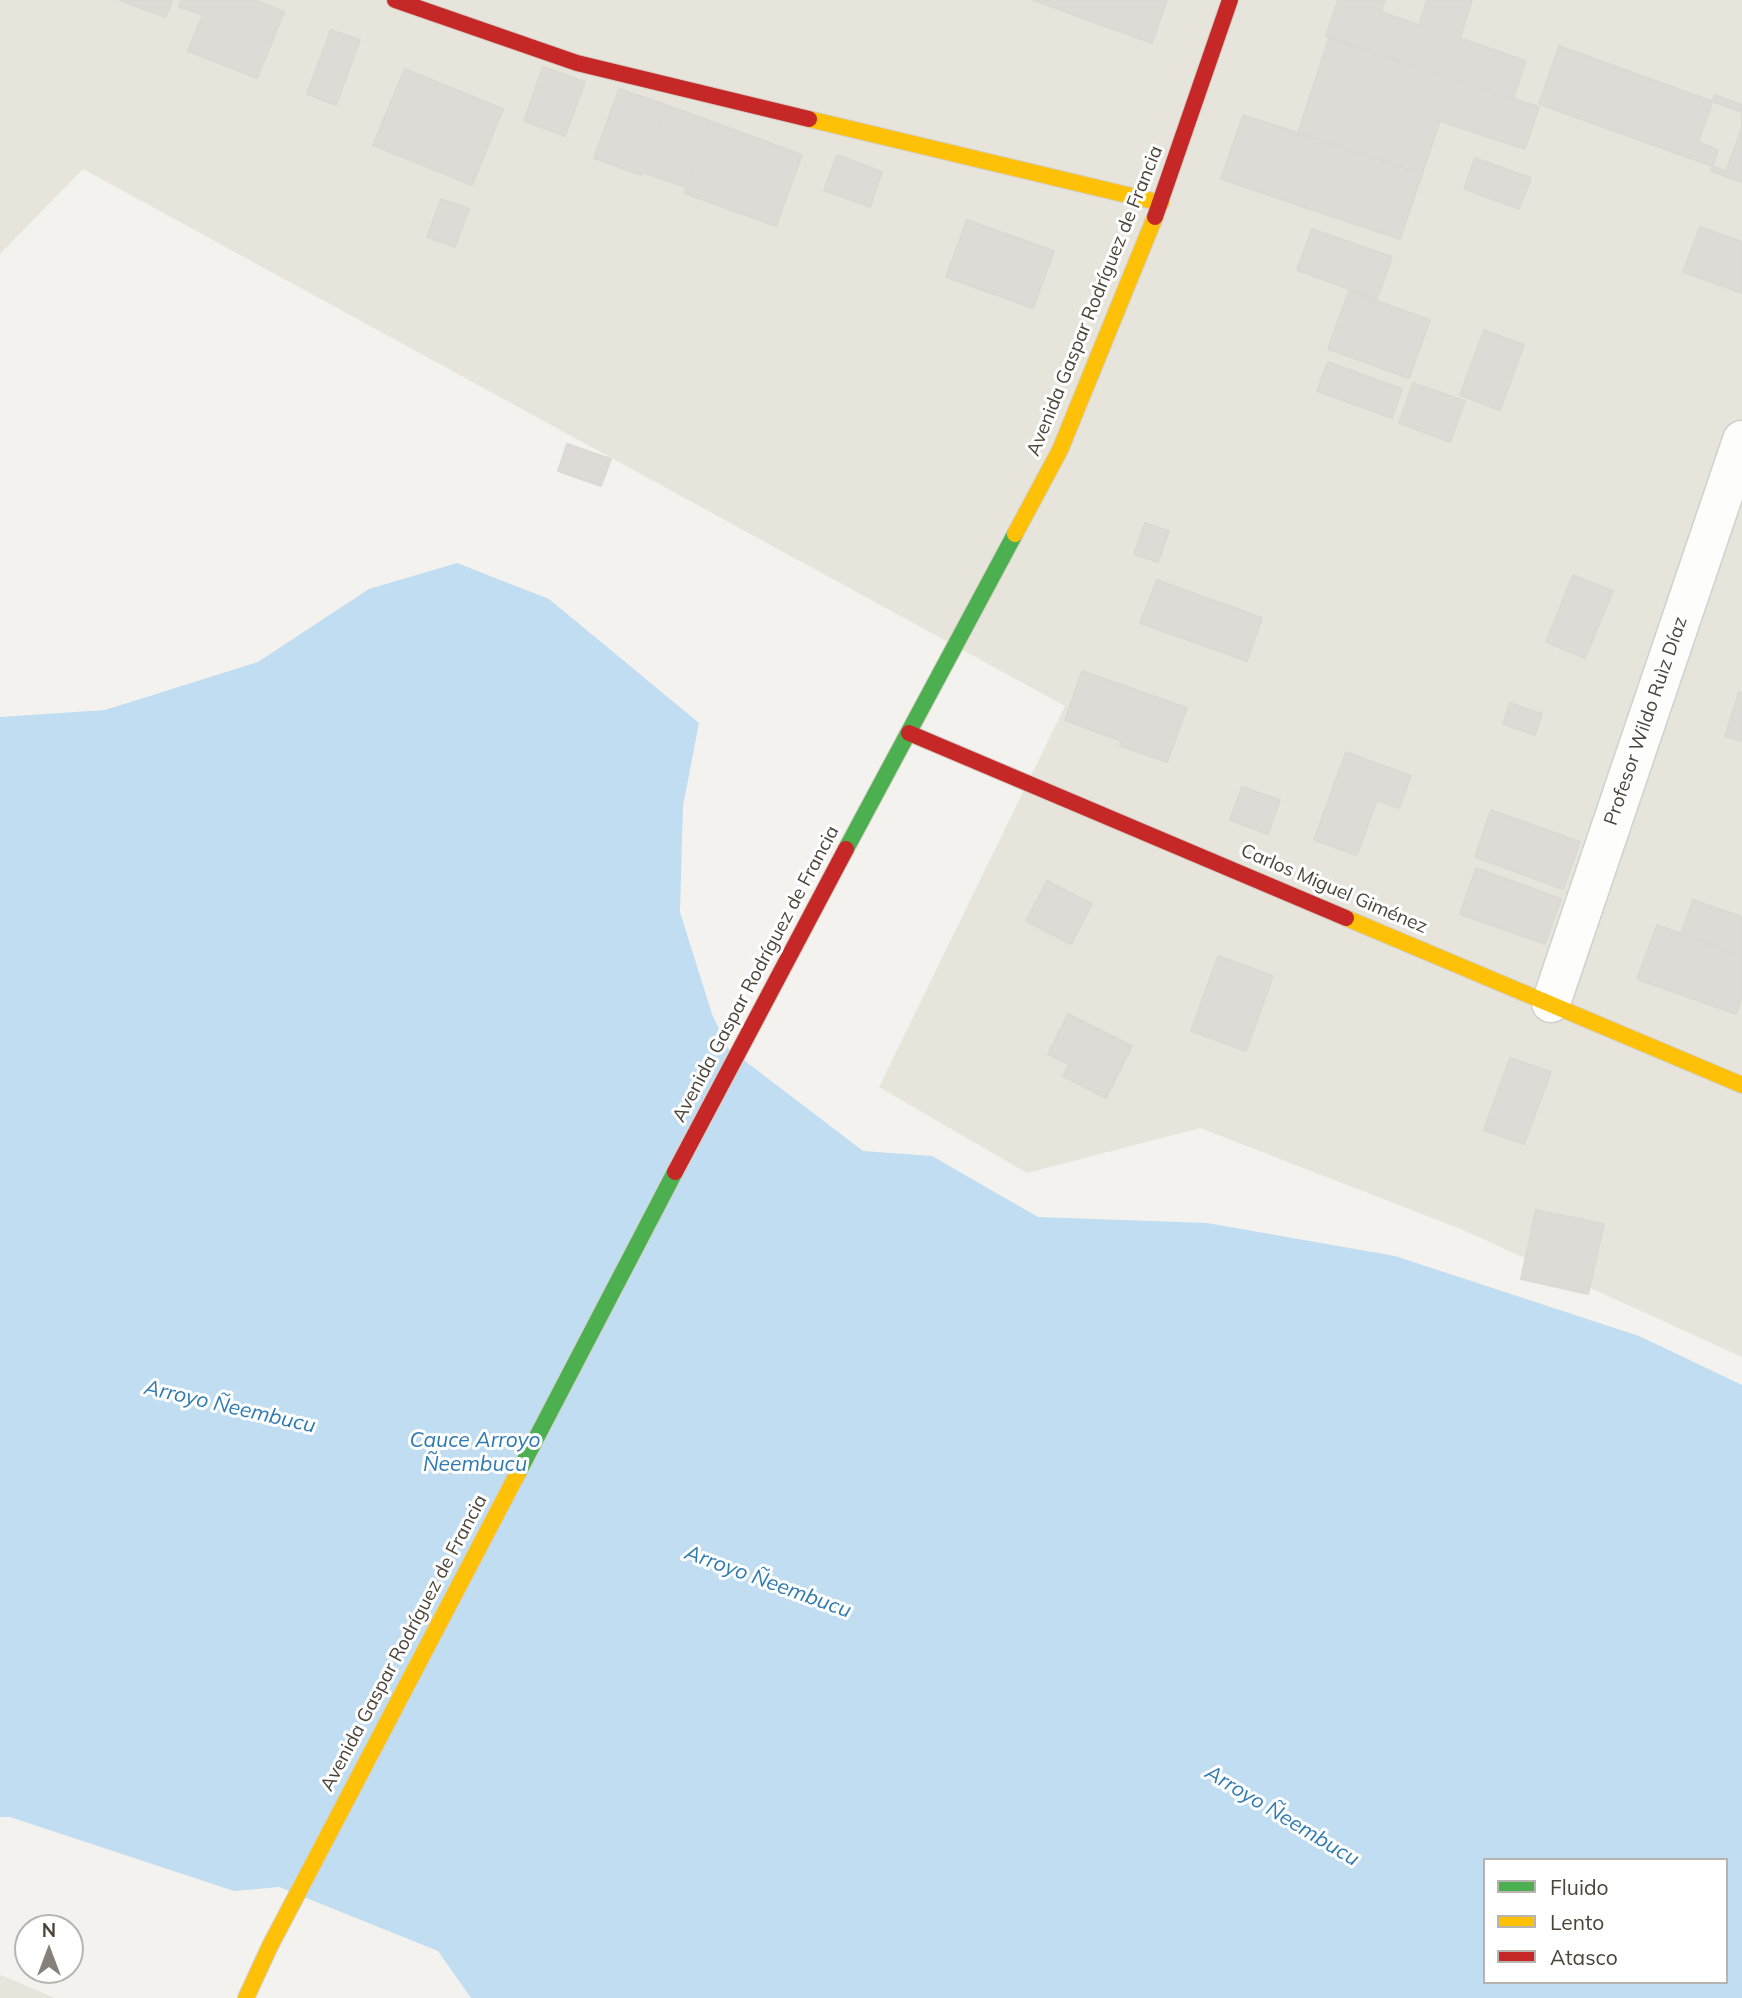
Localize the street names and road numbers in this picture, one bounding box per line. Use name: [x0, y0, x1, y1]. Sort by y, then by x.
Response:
street label: Avenida Gaspar Rodríguez de Francia: [1022, 143, 1168, 459]
street label: Profesor Wildo Ruìz Díaz: [1600, 614, 1692, 828]
street label: Avenida Gaspar Rodríguez de Francia: [668, 822, 844, 1126]
street label: Carlos Miguel Giménez: [1237, 839, 1431, 939]
street label: Avenida Gaspar Rodríguez de Francia: [316, 1491, 492, 1795]

